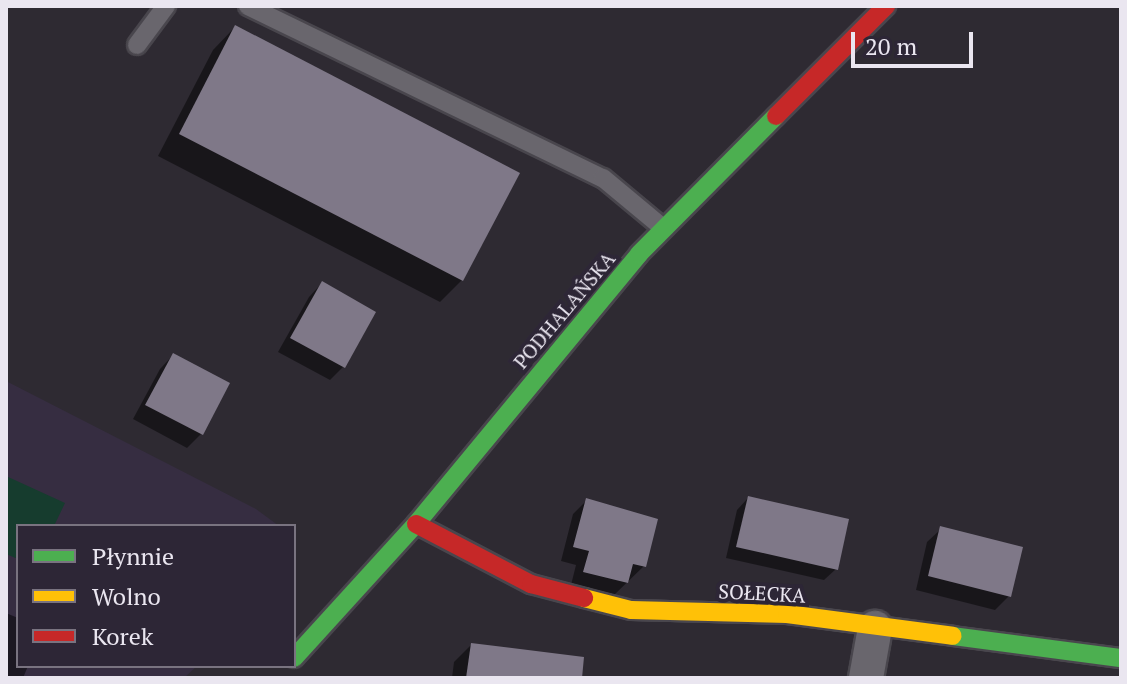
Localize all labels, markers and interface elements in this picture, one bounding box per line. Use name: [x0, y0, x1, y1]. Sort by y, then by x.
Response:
scale bar: [855, 16, 977, 66]
text: 20 m: [865, 30, 917, 62]
street label: PODHALAŃSKA: [508, 247, 620, 373]
legend: [16, 524, 296, 668]
text: Płynnie: [92, 540, 174, 572]
street label: SOŁECKA: [718, 579, 806, 607]
text: Wolno: [92, 580, 161, 612]
text: Korek: [92, 620, 153, 652]

